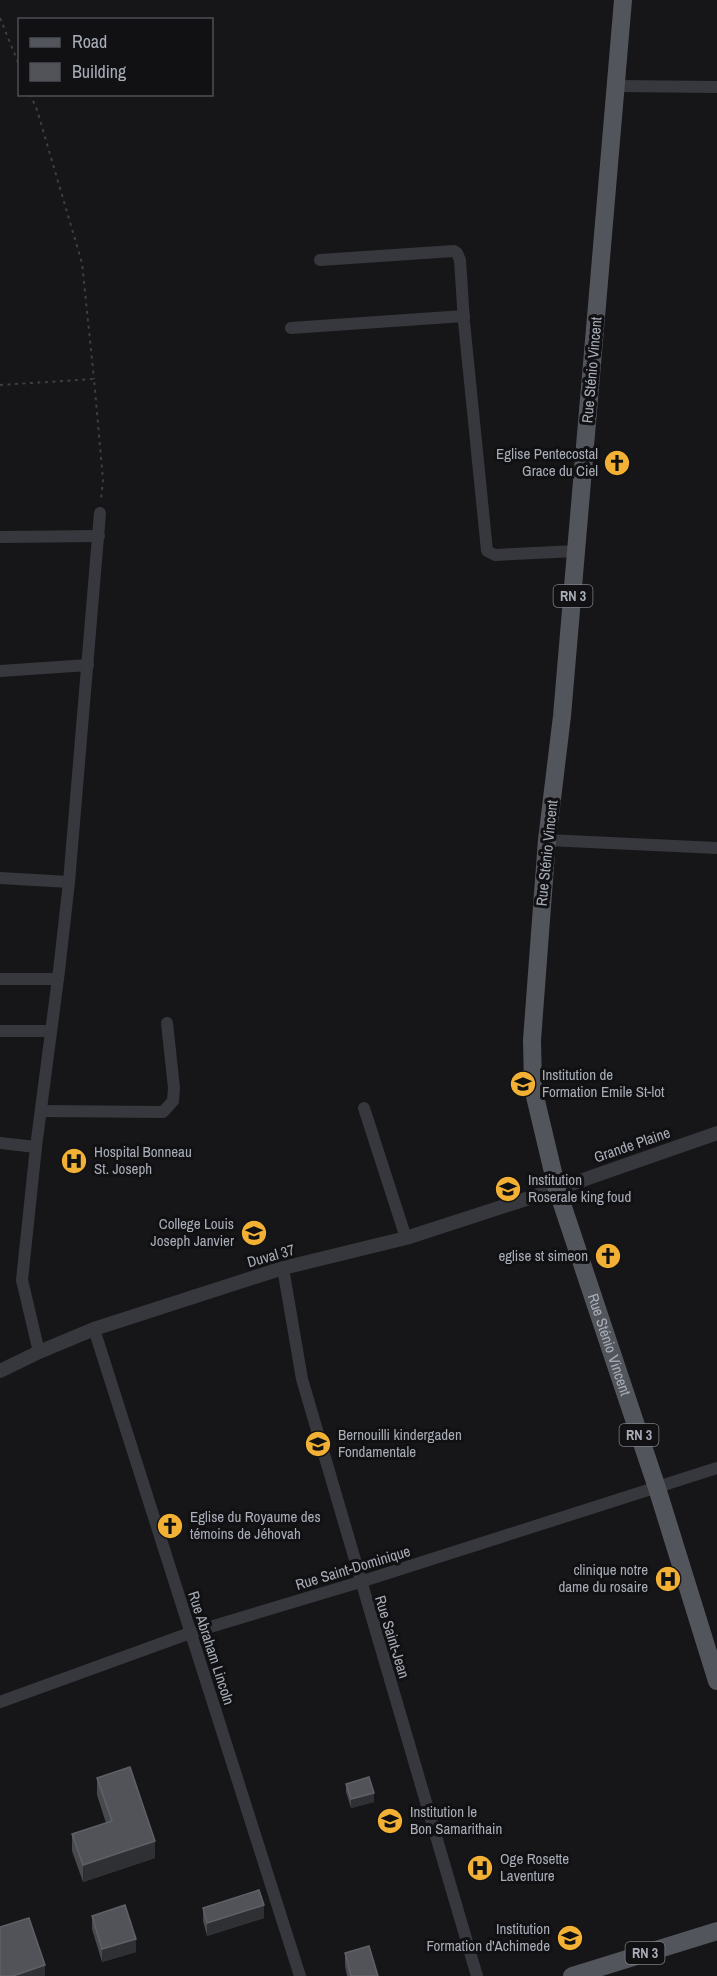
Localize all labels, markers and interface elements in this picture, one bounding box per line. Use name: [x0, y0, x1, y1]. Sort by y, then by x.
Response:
legend: [18, 18, 213, 96]
text: Road: [72, 29, 107, 54]
text: Building: [72, 59, 127, 84]
street label: Rue Sténio Vincent: [576, 315, 607, 424]
place label: Eglise Pentecostal Grace du Ciel: [496, 443, 598, 481]
church icon: Eglise Pentecostal Grace du Ciel: [602, 448, 632, 478]
road number: RN 3: [554, 585, 592, 607]
street label: Rue Sténio Vincent: [530, 798, 563, 907]
place label: Institution de Formation Emile St-lot: [542, 1064, 665, 1102]
school or university icon: Institution de Formation Emile St-lot: [508, 1069, 538, 1099]
street label: Grande Plaine: [591, 1122, 673, 1167]
place label: Hospital Bonneau St. Joseph: [94, 1141, 192, 1179]
hospital icon: Hospital Bonneau St. Joseph: [59, 1146, 89, 1176]
place label: Institution Roserale king foud: [528, 1169, 631, 1207]
school or university icon: Institution Roserale king foud: [493, 1174, 523, 1204]
place label: College Louis Joseph Janvier: [151, 1213, 234, 1251]
school or university icon: College Louis Joseph Janvier: [239, 1218, 269, 1248]
street label: Duval 37: [245, 1239, 297, 1272]
church icon: eglise st simeon: [593, 1241, 623, 1271]
place label: eglise st simeon: [498, 1245, 588, 1266]
street label: Rue Sténio Vincent: [583, 1291, 637, 1399]
place label: Bernouilli kindergaden Fondamentale: [338, 1424, 462, 1462]
road number: RN 3: [620, 1424, 658, 1446]
school or university icon: Bernouilli kindergaden Fondamentale: [303, 1429, 333, 1459]
place label: Eglise du Royaume des témoins de Jéhovah: [190, 1506, 321, 1544]
church icon: Eglise du Royaume des témoins de Jéhovah: [155, 1511, 185, 1541]
street label: Rue Saint-Dominique: [293, 1540, 413, 1595]
place label: clinique notre dame du rosaire: [558, 1559, 648, 1597]
hospital icon: clinique notre dame du rosaire: [653, 1564, 683, 1594]
street label: Rue Abraham Lincoln: [183, 1588, 240, 1707]
street label: Rue Saint-Jean: [370, 1593, 415, 1681]
place label: Institution le Bon Samarithain: [410, 1801, 502, 1839]
school or university icon: Institution le Bon Samarithain: [375, 1806, 405, 1836]
place label: Oge Rosette Laventure: [500, 1848, 569, 1886]
hospital icon: Oge Rosette Laventure: [465, 1853, 495, 1883]
place label: Institution Formation d'Achimede: [427, 1918, 550, 1956]
school or university icon: Institution Formation d'Achimede: [555, 1923, 585, 1953]
road number: RN 3: [626, 1942, 664, 1964]

